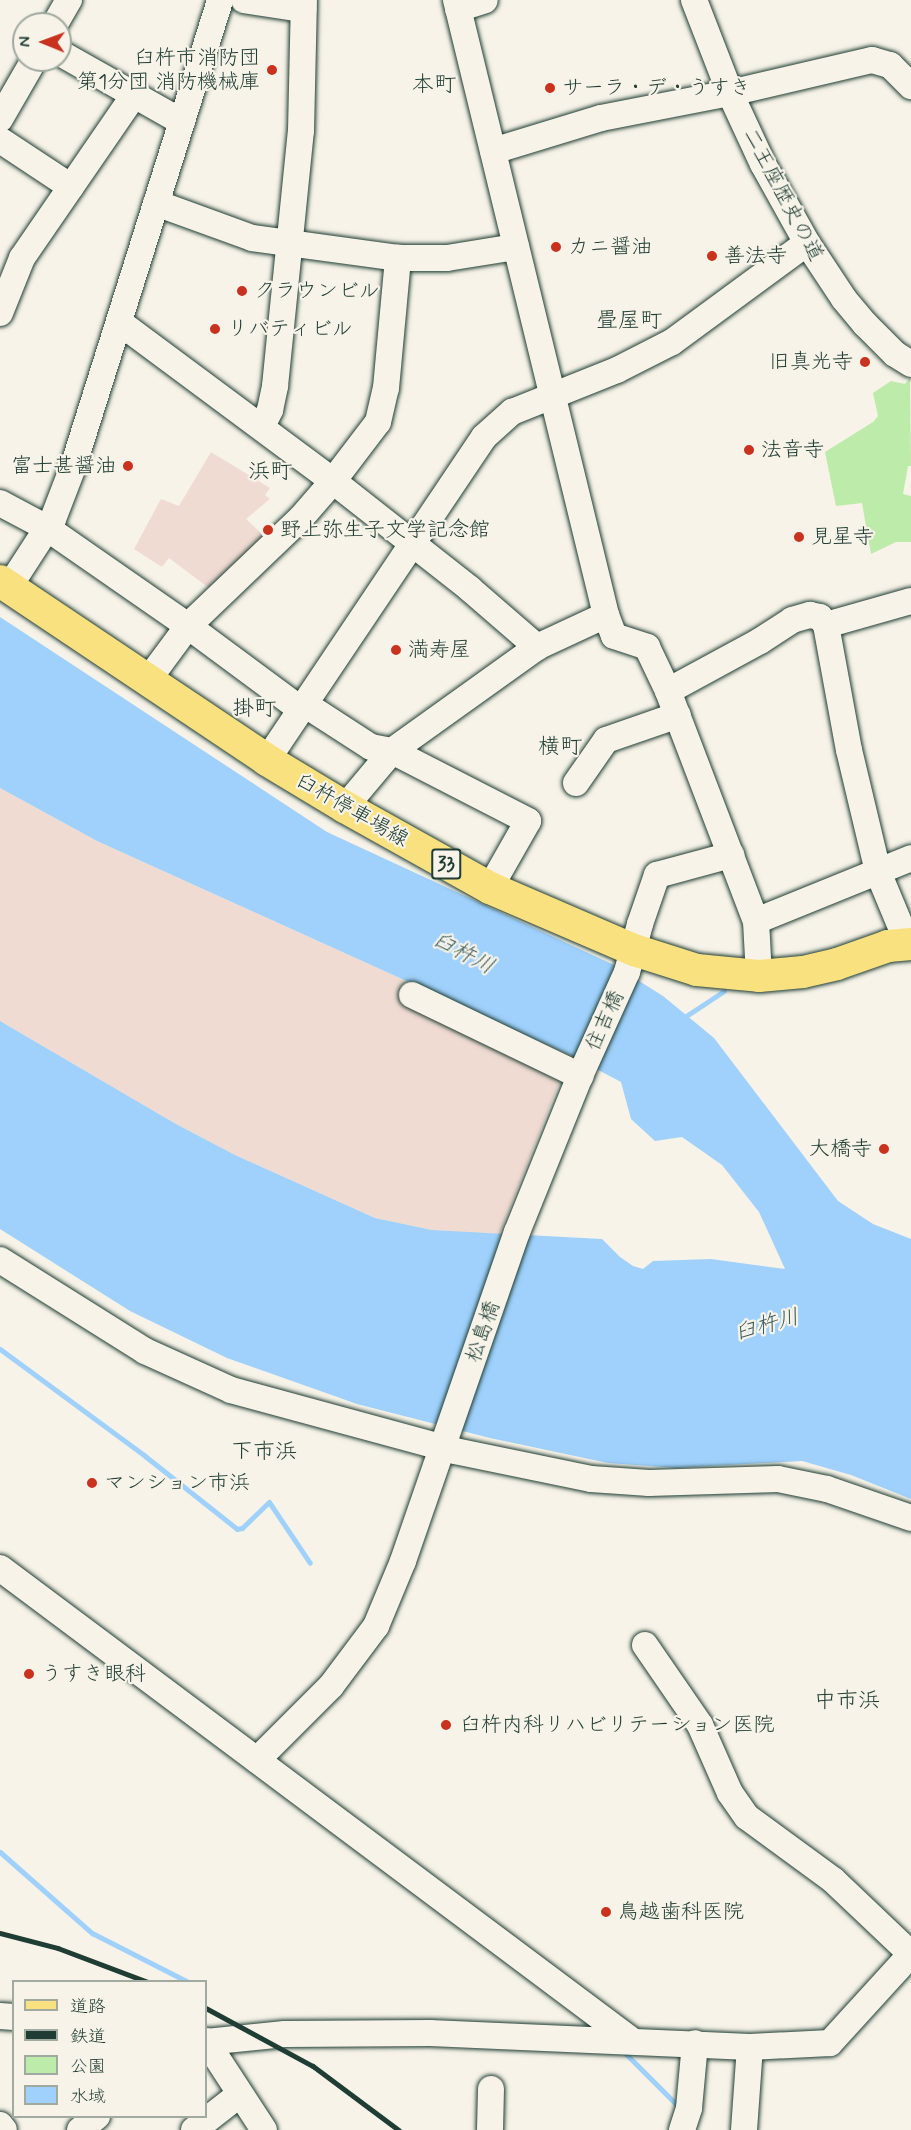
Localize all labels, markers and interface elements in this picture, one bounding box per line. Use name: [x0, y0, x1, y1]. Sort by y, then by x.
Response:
north arrow: [12, 12, 72, 72]
text: N: [15, 36, 36, 47]
place label: 臼杵市消防団 第1分団 消防機械庫: [77, 45, 260, 95]
marker: 臼杵市消防団 第1分団 消防機械庫: [265, 63, 279, 77]
district label: 本町: [412, 73, 456, 99]
place label: サーラ・デ・うすき: [562, 75, 751, 101]
marker: サーラ・デ・うすき: [543, 81, 557, 95]
street label: 二王座歴史の道: [737, 124, 829, 266]
place label: カニ醤油: [568, 234, 652, 260]
marker: カニ醤油: [549, 240, 563, 254]
place label: 善法寺: [724, 243, 787, 269]
marker: 善法寺: [705, 249, 719, 263]
place label: クラウンビル: [254, 278, 380, 304]
marker: クラウンビル: [235, 284, 249, 298]
district label: 畳屋町: [596, 309, 662, 335]
place label: リバティビル: [227, 316, 353, 342]
marker: リバティビル: [208, 322, 222, 336]
place label: 旧真光寺: [769, 349, 853, 375]
marker: 旧真光寺: [858, 355, 872, 369]
place label: 法音寺: [761, 437, 824, 463]
marker: 法音寺: [742, 443, 756, 457]
place label: 富士甚醤油: [11, 453, 116, 479]
marker: 富士甚醤油: [121, 459, 135, 473]
district label: 浜町: [248, 460, 292, 486]
place label: 野上弥生子文学記念館: [280, 517, 490, 543]
marker: 野上弥生子文学記念館: [261, 523, 275, 537]
place label: 見星寺: [811, 524, 874, 550]
marker: 見星寺: [792, 530, 806, 544]
place label: 満寿屋: [408, 637, 471, 663]
marker: 満寿屋: [389, 643, 403, 657]
district label: 掛町: [232, 697, 276, 723]
district label: 横町: [538, 735, 582, 761]
street label: 臼杵停車場線: [291, 768, 413, 852]
road number: 33: [431, 847, 461, 881]
water label: 臼杵川: [428, 927, 498, 981]
street label: 住吉橋: [581, 987, 629, 1055]
place label: 大橋寺: [809, 1136, 872, 1162]
marker: 大橋寺: [877, 1142, 891, 1156]
street label: 松島橋: [461, 1298, 505, 1366]
water label: 臼杵川: [732, 1305, 802, 1347]
district label: 下市浜: [231, 1440, 297, 1466]
place label: マンション市浜: [104, 1470, 251, 1496]
marker: マンション市浜: [85, 1476, 99, 1490]
place label: うすき眼科: [41, 1661, 146, 1687]
marker: うすき眼科: [22, 1667, 36, 1681]
district label: 中市浜: [814, 1689, 880, 1715]
place label: 臼杵内科リハビリテーション医院: [460, 1712, 775, 1738]
marker: 臼杵内科リハビリテーション医院: [437, 1716, 455, 1734]
place label: 鳥越歯科医院: [618, 1899, 744, 1925]
marker: 鳥越歯科医院: [599, 1905, 613, 1919]
legend: [12, 1980, 207, 2118]
text: 道路: [70, 1995, 106, 2019]
text: 鉄道: [70, 2025, 106, 2049]
text: 公園: [70, 2055, 106, 2079]
text: 水域: [70, 2085, 106, 2109]

